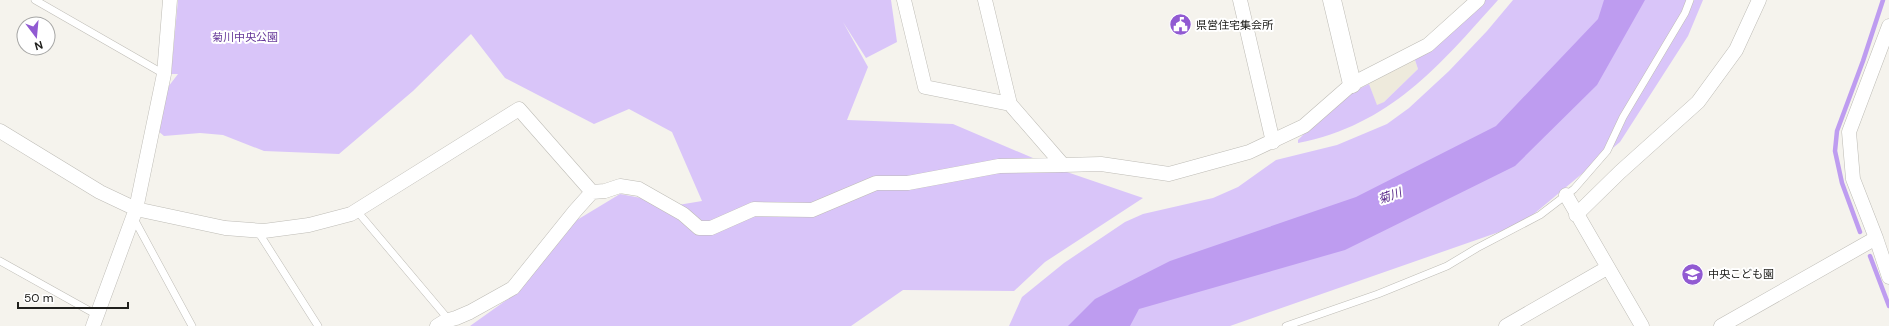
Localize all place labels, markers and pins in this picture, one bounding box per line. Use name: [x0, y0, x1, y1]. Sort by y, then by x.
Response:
public building icon: 県営住宅集会所: [1168, 12, 1194, 38]
place label: 県営住宅集会所: [1196, 18, 1274, 32]
school or university icon: 中央こども園: [1680, 261, 1706, 287]
place label: 中央こども園: [1708, 267, 1774, 281]

